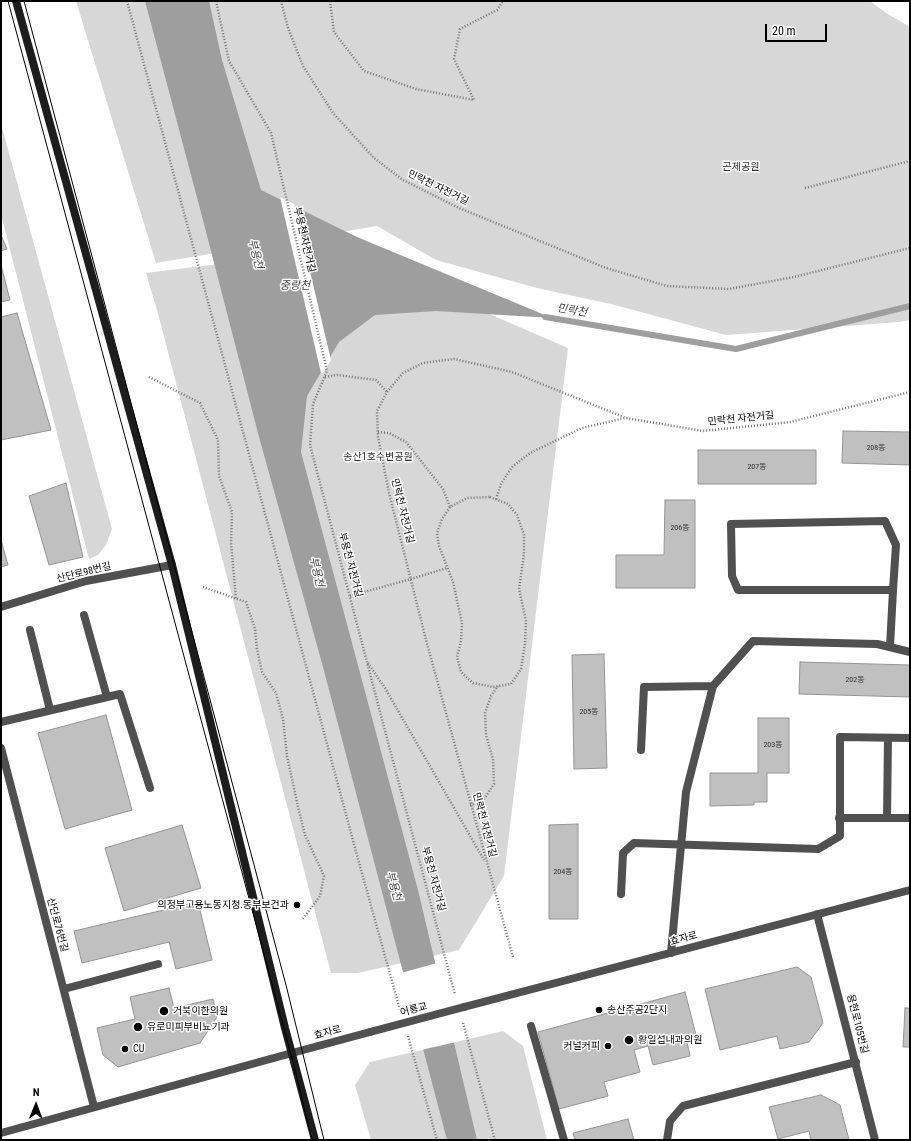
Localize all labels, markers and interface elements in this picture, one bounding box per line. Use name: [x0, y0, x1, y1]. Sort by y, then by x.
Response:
scale bar: [767, 16, 829, 42]
text: 20 m: [772, 24, 796, 38]
park label: 곤제공원: [723, 161, 759, 173]
street label: 민락천 자전거길: [405, 168, 471, 208]
street label: 부용천 자전거길: [291, 206, 317, 274]
water label: 부용천: [245, 238, 265, 270]
water label: 중랑천: [280, 279, 310, 293]
water label: 민락천: [556, 302, 588, 320]
street label: 민락천 자전거길: [707, 410, 775, 428]
house number: 208동: [866, 443, 886, 453]
park label: 송산1호수변공원: [343, 451, 413, 463]
house number: 207동: [747, 462, 767, 472]
street label: 민락천 자전거길: [388, 477, 416, 545]
house number: 206동: [670, 523, 690, 533]
street label: 부용천 자전거길: [336, 531, 364, 599]
water label: 부용천: [306, 556, 326, 588]
street label: 산단로98번길: [55, 560, 113, 586]
house number: 202동: [845, 675, 865, 685]
house number: 205동: [579, 707, 599, 717]
house number: 203동: [763, 740, 783, 750]
street label: 민락천 자전거길: [470, 791, 498, 859]
street label: 부용천 자전거길: [419, 845, 447, 913]
house number: 204동: [553, 867, 573, 877]
water label: 부용천: [382, 870, 404, 902]
street label: 산단로76번길: [44, 896, 70, 954]
place label: 의정부고용노동지청.동부보건과: [158, 899, 289, 911]
marker: 의정부고용노동지청.동부보건과: [292, 900, 302, 910]
street label: 효자로: [669, 930, 699, 948]
street label: 용현로105번길: [844, 993, 870, 1055]
street label: 어룡교: [399, 1001, 429, 1019]
place label: 송산주공2단지: [607, 1004, 667, 1016]
marker: 거북이한의원: [158, 1005, 170, 1017]
place label: 거북이한의원: [173, 1005, 228, 1017]
marker: 송산주공2단지: [594, 1005, 604, 1015]
marker: 유로미피부비뇨기과: [132, 1021, 144, 1033]
place label: 유로미피부비뇨기과: [147, 1021, 230, 1033]
street label: 효자로: [313, 1024, 343, 1042]
marker: 황일섭내과의원: [623, 1034, 635, 1046]
place label: 황일섭내과의원: [638, 1034, 702, 1046]
place label: 커널커피: [563, 1040, 600, 1052]
marker: 커널커피: [603, 1041, 613, 1051]
place label: CU: [133, 1043, 144, 1055]
marker: CU: [120, 1044, 130, 1054]
north arrow: [16, 1085, 56, 1125]
text: N: [33, 1086, 40, 1099]

